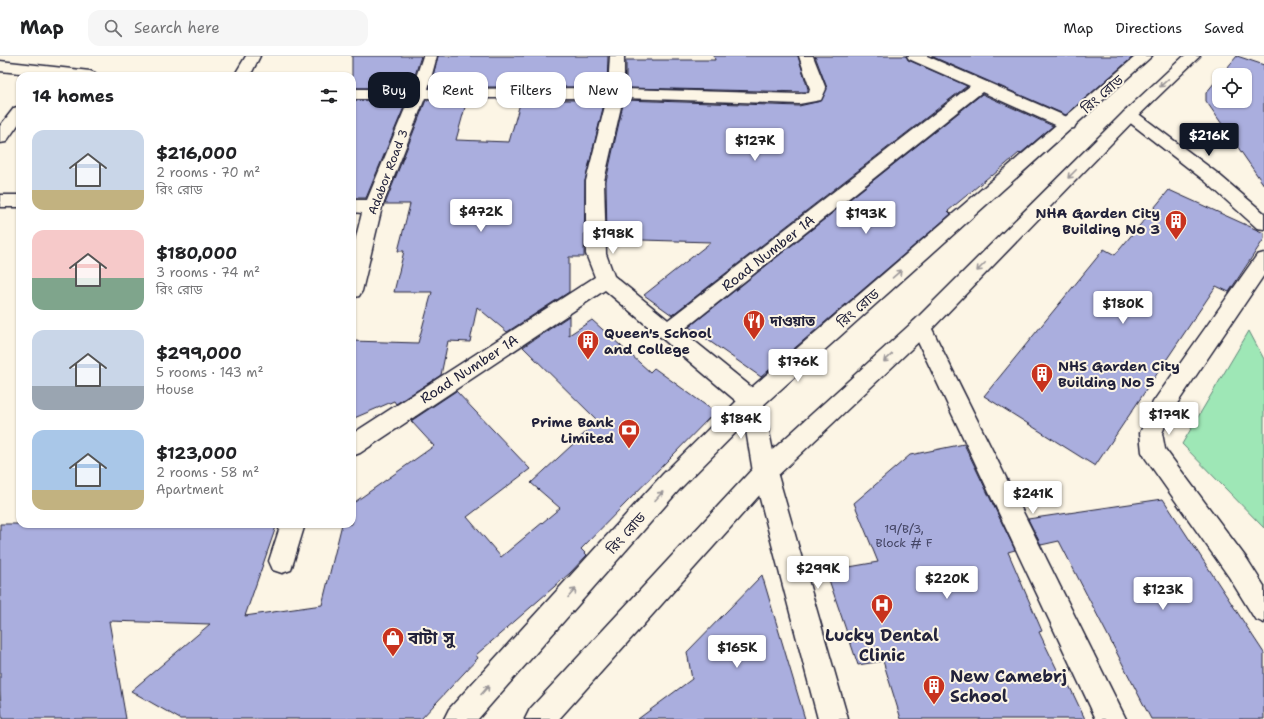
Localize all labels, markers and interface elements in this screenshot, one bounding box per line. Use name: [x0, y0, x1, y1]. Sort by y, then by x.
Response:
search box: [88, 10, 368, 46]
text: Map: [20, 15, 64, 40]
icon: search: [102, 17, 124, 39]
text: Search here: [134, 18, 220, 38]
text: Map: [1064, 19, 1094, 37]
text: Directions: [1116, 19, 1182, 37]
text: Saved: [1204, 19, 1244, 37]
map controls: [1212, 68, 1252, 108]
button: locate: [1212, 68, 1252, 108]
street label: রিং রোড: [1076, 70, 1128, 118]
chip: Buy: [368, 72, 420, 108]
chip: Rent: [428, 72, 488, 108]
chip: Filters: [496, 72, 566, 108]
chip: New: [574, 72, 632, 108]
one-way arrow: [1159, 78, 1170, 87]
text: 14 homes: [32, 85, 114, 107]
icon: filters: [318, 85, 340, 107]
pin: $216K: [1181, 123, 1237, 157]
street label: Adabor Road 3: [364, 127, 412, 217]
text: $216K: [1189, 127, 1229, 144]
pin: $127K: [727, 128, 783, 162]
text: $127K: [735, 132, 775, 149]
text: $216,000: [156, 142, 237, 164]
icon: home: [64, 146, 112, 194]
text: 2 rooms · 70 m²: [156, 164, 260, 181]
one-way arrow: [1067, 169, 1077, 179]
text: রিং রোড: [156, 181, 203, 198]
pin: $472K: [453, 199, 509, 233]
pin: $193K: [838, 201, 894, 235]
text: $472K: [459, 203, 503, 220]
place label: NHA Garden City Building No 3: [1036, 204, 1160, 238]
text: $193K: [845, 205, 887, 222]
building icon: NHA Garden City Building No 3: [1163, 208, 1189, 241]
street label: Road Number 1A: [718, 211, 818, 295]
pin: $198K: [585, 221, 641, 255]
text: $198K: [592, 225, 634, 242]
text: $180,000: [156, 242, 237, 264]
icon: home: [64, 246, 112, 294]
one-way arrow: [976, 262, 986, 272]
text: 3 rooms · 74 m²: [156, 264, 260, 281]
one-way arrow: [891, 270, 901, 279]
text: রিং রোড: [156, 281, 203, 298]
street label: রিং রোড: [832, 284, 884, 332]
pin: $180K: [1095, 291, 1151, 325]
text: $180K: [1102, 295, 1144, 312]
restaurant icon: দাওয়াত: [741, 308, 767, 341]
place label: দাওয়াত: [769, 312, 815, 330]
place label: Queen's School and College: [604, 324, 712, 358]
building icon: Queen's School and College: [575, 328, 601, 361]
street label: Road Number 1A: [417, 331, 521, 407]
text: $299,000: [156, 342, 242, 364]
icon: home: [64, 346, 112, 394]
pin: $176K: [770, 349, 826, 383]
text: $176K: [777, 353, 819, 370]
one-way arrow: [883, 353, 893, 363]
place label: NHS Garden City Building No 5: [1058, 357, 1180, 391]
building icon: NHS Garden City Building No 5: [1029, 361, 1055, 394]
text: 5 rooms · 143 m²: [156, 364, 264, 381]
text: House: [156, 381, 194, 398]
pin: $179K: [1141, 402, 1197, 436]
pin: $184K: [713, 406, 769, 440]
text: $179K: [1148, 406, 1190, 423]
text: $184K: [720, 410, 762, 427]
place label: Prime Bank Limited: [531, 413, 614, 447]
bank icon: Prime Bank Limited: [616, 417, 642, 450]
text: $123,000: [156, 442, 237, 464]
icon: home: [64, 446, 112, 494]
text: 2 rooms · 58 m²: [156, 464, 259, 481]
text: Apartment: [156, 481, 224, 498]
pin: $241K: [1005, 481, 1061, 515]
text: $241K: [1013, 485, 1053, 502]
one-way arrow: [654, 491, 663, 501]
street label: রিং রোড: [602, 508, 650, 558]
house number: 19/B/3, Block # F: [875, 521, 933, 551]
pin: $299K: [790, 556, 846, 590]
text: $299K: [796, 560, 840, 577]
pin: $220K: [919, 566, 975, 600]
text: $220K: [925, 570, 969, 587]
pin: $123K: [1135, 577, 1191, 611]
text: $123K: [1143, 581, 1183, 598]
one-way arrow: [567, 588, 576, 598]
hospital icon: Lucky Dental Clinic: [869, 592, 895, 625]
place label: Lucky Dental Clinic: [825, 624, 939, 666]
shop icon: বাটা সু: [380, 625, 406, 658]
place label: বাটা সু: [407, 627, 457, 649]
pin: $165K: [709, 635, 765, 669]
text: $165K: [717, 639, 757, 656]
place label: New Camebrj School: [950, 665, 1067, 707]
building icon: New Camebrj School: [921, 673, 947, 706]
one-way arrow: [480, 685, 490, 695]

